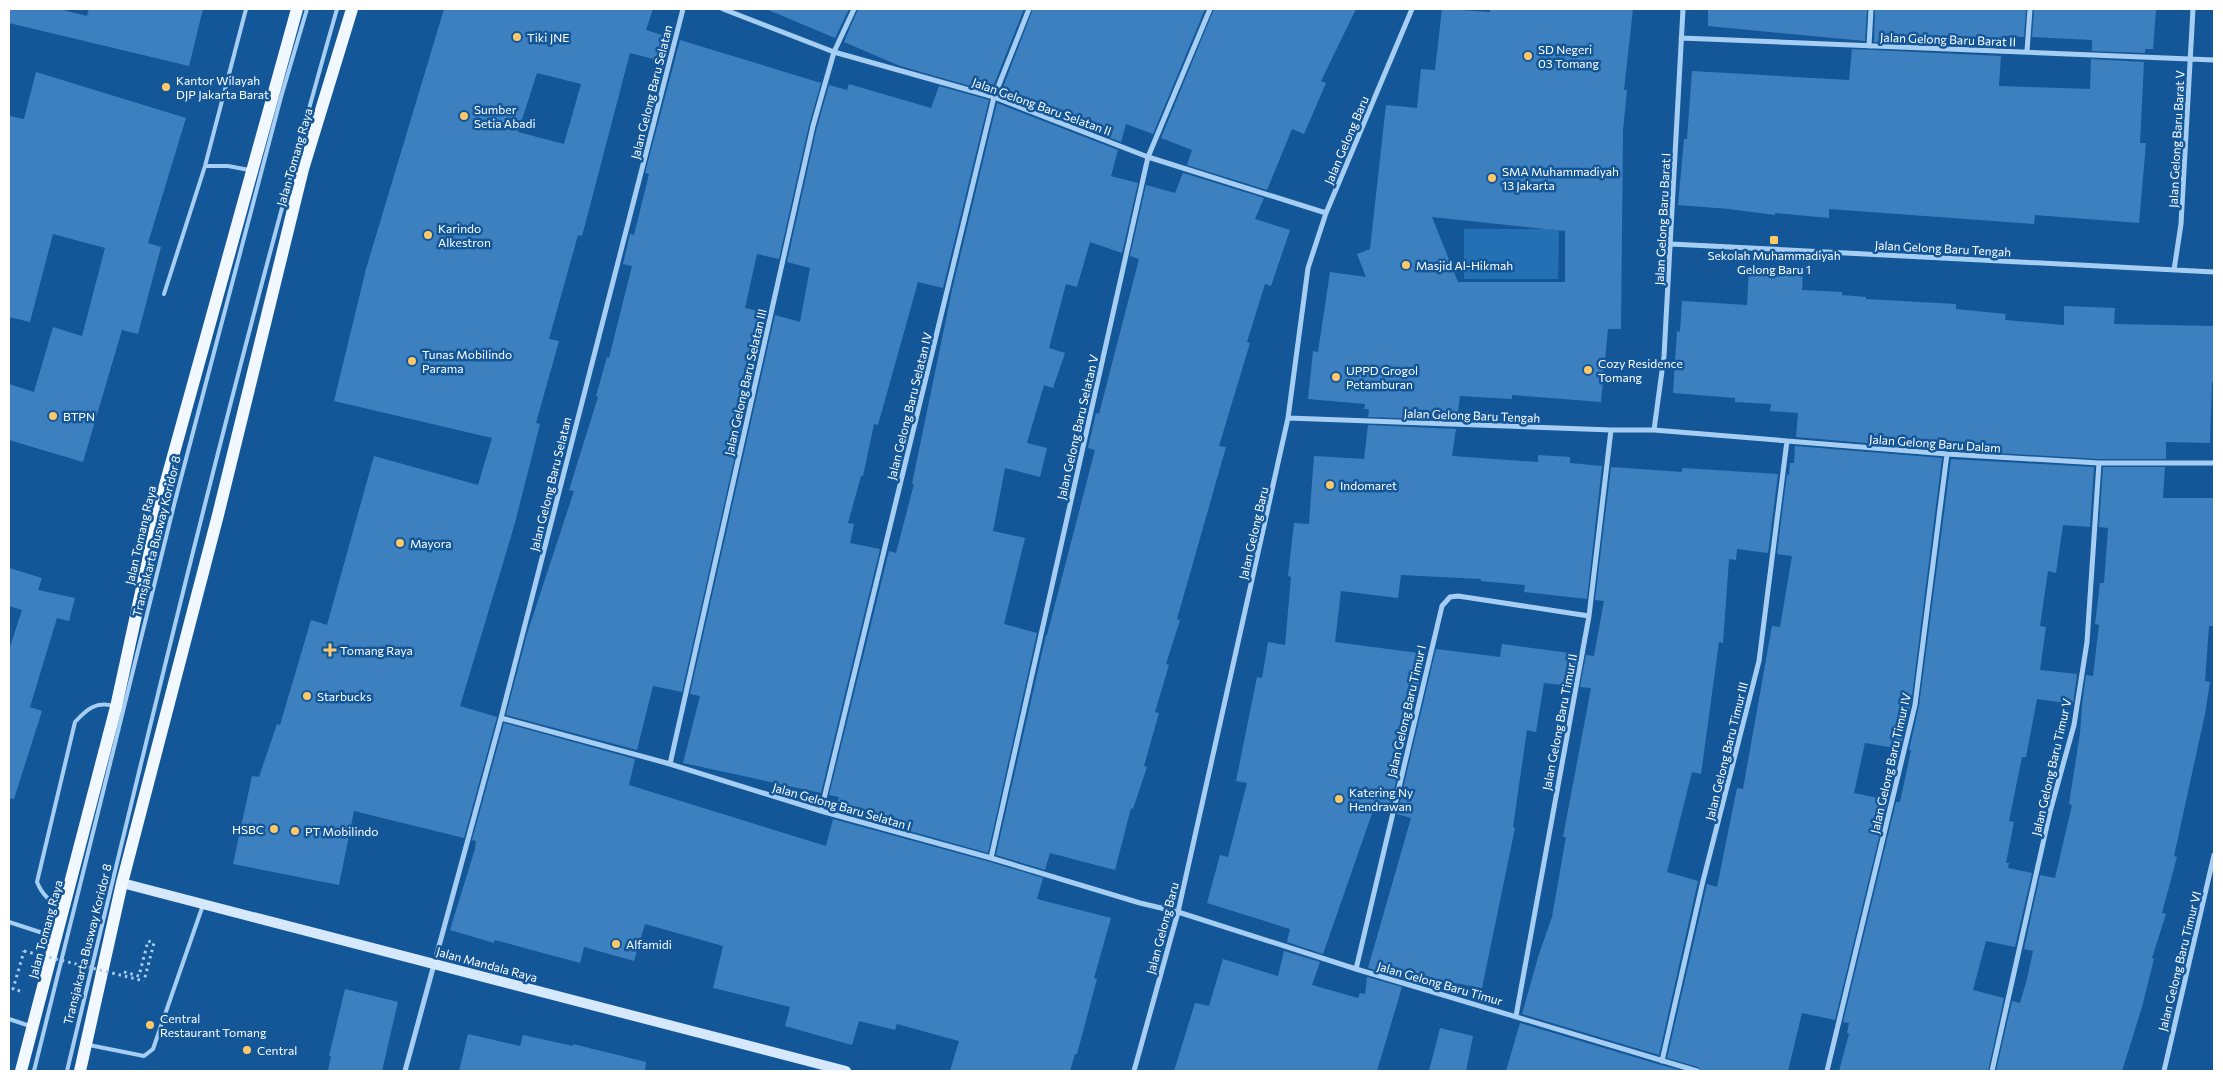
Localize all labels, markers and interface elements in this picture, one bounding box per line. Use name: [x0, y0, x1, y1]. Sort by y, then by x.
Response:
street label: Jalan Gelong Baru Selatan: [628, 23, 675, 161]
place label: Tiki JNE: [527, 30, 569, 45]
street label: Jalan Gelong Baru Barat II: [1880, 30, 2016, 49]
marker: Tiki JNE: [511, 31, 523, 43]
place label: SD Negeri 03 Tomang: [1538, 42, 1599, 70]
marker: SD Negeri 03 Tomang: [1522, 50, 1534, 62]
street label: Jalan Gelong Baru Barat V: [2165, 70, 2188, 208]
place label: Kantor Wilayah DJP Jakarta Barat: [176, 73, 269, 102]
street label: Jalan Gelong Baru Selatan II: [970, 74, 1113, 139]
marker: Kantor Wilayah DJP Jakarta Barat: [160, 81, 172, 93]
street label: Jalan Gelong Baru: [1321, 94, 1372, 187]
place label: Sumber Setia Abadi: [474, 102, 536, 130]
street label: Jalan Tomang Raya: [273, 106, 316, 208]
marker: Sumber Setia Abadi: [458, 110, 470, 122]
street label: Jalan Gelong Baru Barat I: [1652, 152, 1673, 286]
place label: SMA Muhammadiyah 13 Jakarta: [1502, 164, 1619, 193]
marker: SMA Muhammadiyah 13 Jakarta: [1486, 172, 1498, 184]
place label: Karindo Alkestron: [438, 221, 491, 249]
marker: Karindo Alkestron: [422, 229, 434, 241]
marker: Sekolah Muhammadiyah Gelong Baru 1: [1768, 234, 1780, 246]
street label: Jalan Gelong Baru Tengah: [1874, 237, 2012, 260]
place label: Sekolah Muhammadiyah Gelong Baru 1: [1707, 248, 1841, 276]
place label: Masjid Al-Hikmah: [1416, 258, 1513, 272]
marker: Masjid Al-Hikmah: [1400, 259, 1412, 271]
street label: Jalan Gelong Baru Selatan III: [721, 307, 770, 457]
street label: Jalan Gelong Baru Selatan IV: [884, 331, 935, 482]
place label: Tunas Mobilindo Parama: [422, 347, 512, 375]
street label: Jalan Gelong Baru Selatan V: [1053, 353, 1101, 501]
marker: Tunas Mobilindo Parama: [406, 355, 418, 367]
place label: Cozy Residence Tomang: [1598, 356, 1683, 384]
place label: UPPD Grogol Petamburan: [1346, 363, 1418, 391]
marker: Cozy Residence Tomang: [1582, 364, 1594, 376]
marker: UPPD Grogol Petamburan: [1330, 371, 1342, 383]
street label: Jalan Gelong Baru Tengah: [1403, 406, 1541, 425]
place label: BTPN: [63, 409, 95, 423]
marker: BTPN: [47, 410, 59, 422]
street label: Jalan Gelong Baru Selatan: [527, 415, 574, 553]
street label: Jalan Gelong Baru Dalam: [1869, 431, 2001, 456]
street label: Transjakarta Busway Koridor 8: [129, 454, 183, 618]
place label: Indomaret: [1340, 478, 1397, 492]
marker: Indomaret: [1324, 479, 1336, 491]
street label: Jalan Tomang Raya: [122, 484, 159, 586]
street label: Jalan Gelong Baru: [1236, 485, 1271, 581]
place label: Mayora: [410, 536, 452, 550]
marker: Mayora: [394, 537, 406, 549]
place label: Tomang Raya: [340, 643, 413, 657]
street label: Jalan Gelong Baru Timur I: [1384, 643, 1429, 779]
marker: Tomang Raya: [324, 644, 336, 656]
street label: Jalan Gelong Baru Timur II: [1539, 653, 1580, 792]
street label: Jalan Gelong Baru Timur III: [1702, 680, 1751, 822]
place label: Starbucks: [317, 689, 372, 703]
marker: Starbucks: [301, 690, 313, 702]
street label: Jalan Gelong Baru Timur IV: [1867, 691, 1914, 835]
street label: Jalan Gelong Baru Timur V: [2028, 697, 2075, 837]
street label: Jalan Gelong Baru Selatan I: [771, 779, 913, 833]
place label: Katering Ny Hendrawan: [1349, 785, 1413, 813]
marker: Katering Ny Hendrawan: [1333, 793, 1345, 805]
place label: HSBC: [232, 822, 264, 836]
marker: HSBC: [268, 823, 280, 835]
place label: PT Mobilindo: [305, 824, 378, 838]
marker: PT Mobilindo: [289, 825, 301, 837]
street label: Transjakarta Busway Koridor 8: [60, 862, 114, 1026]
street label: Jalan Tomang Raya: [25, 878, 66, 980]
street label: Jalan Gelong Baru: [1143, 880, 1182, 976]
street label: Jalan Gelong Baru Timur VI: [2155, 890, 2204, 1033]
place label: Alfamidi: [626, 937, 672, 951]
marker: Alfamidi: [610, 938, 622, 950]
street label: Jalan Mandala Raya: [435, 944, 539, 985]
street label: Jalan Gelong Baru Timur: [1375, 958, 1505, 1009]
place label: Central Restaurant Tomang: [160, 1011, 267, 1039]
marker: Central Restaurant Tomang: [144, 1019, 156, 1031]
place label: Central: [257, 1043, 297, 1057]
marker: Central: [241, 1044, 253, 1056]

